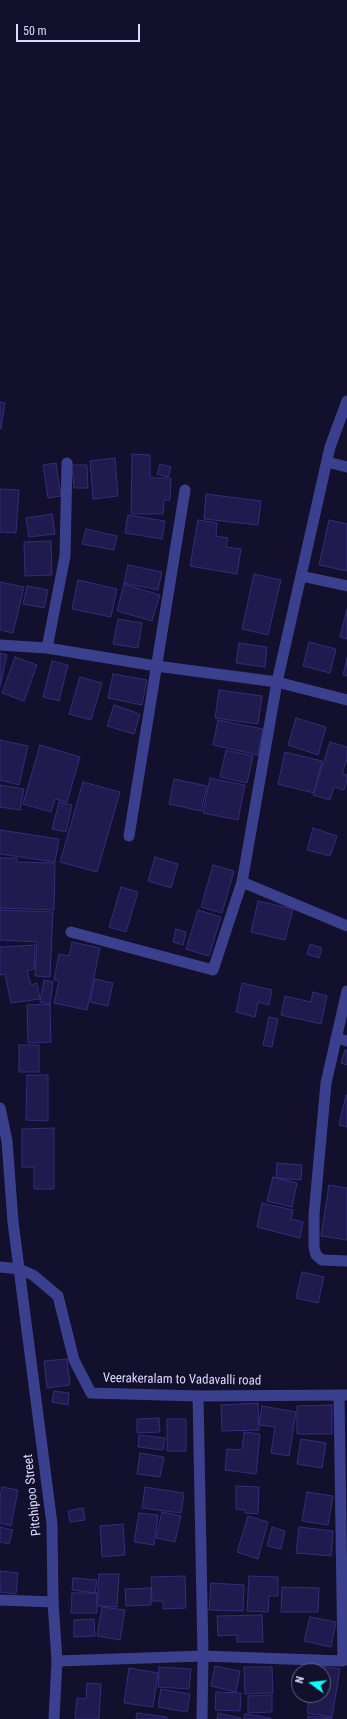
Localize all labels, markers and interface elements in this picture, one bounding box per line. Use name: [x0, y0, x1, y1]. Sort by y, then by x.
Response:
scale bar: [18, 16, 142, 42]
text: 50 m: [23, 24, 47, 38]
street label: Veerakeralam to Vadavalli road: [103, 1371, 261, 1389]
street label: Pitchipoo Street: [21, 1453, 45, 1537]
north arrow: [291, 1663, 331, 1703]
text: N: [293, 1675, 307, 1685]

